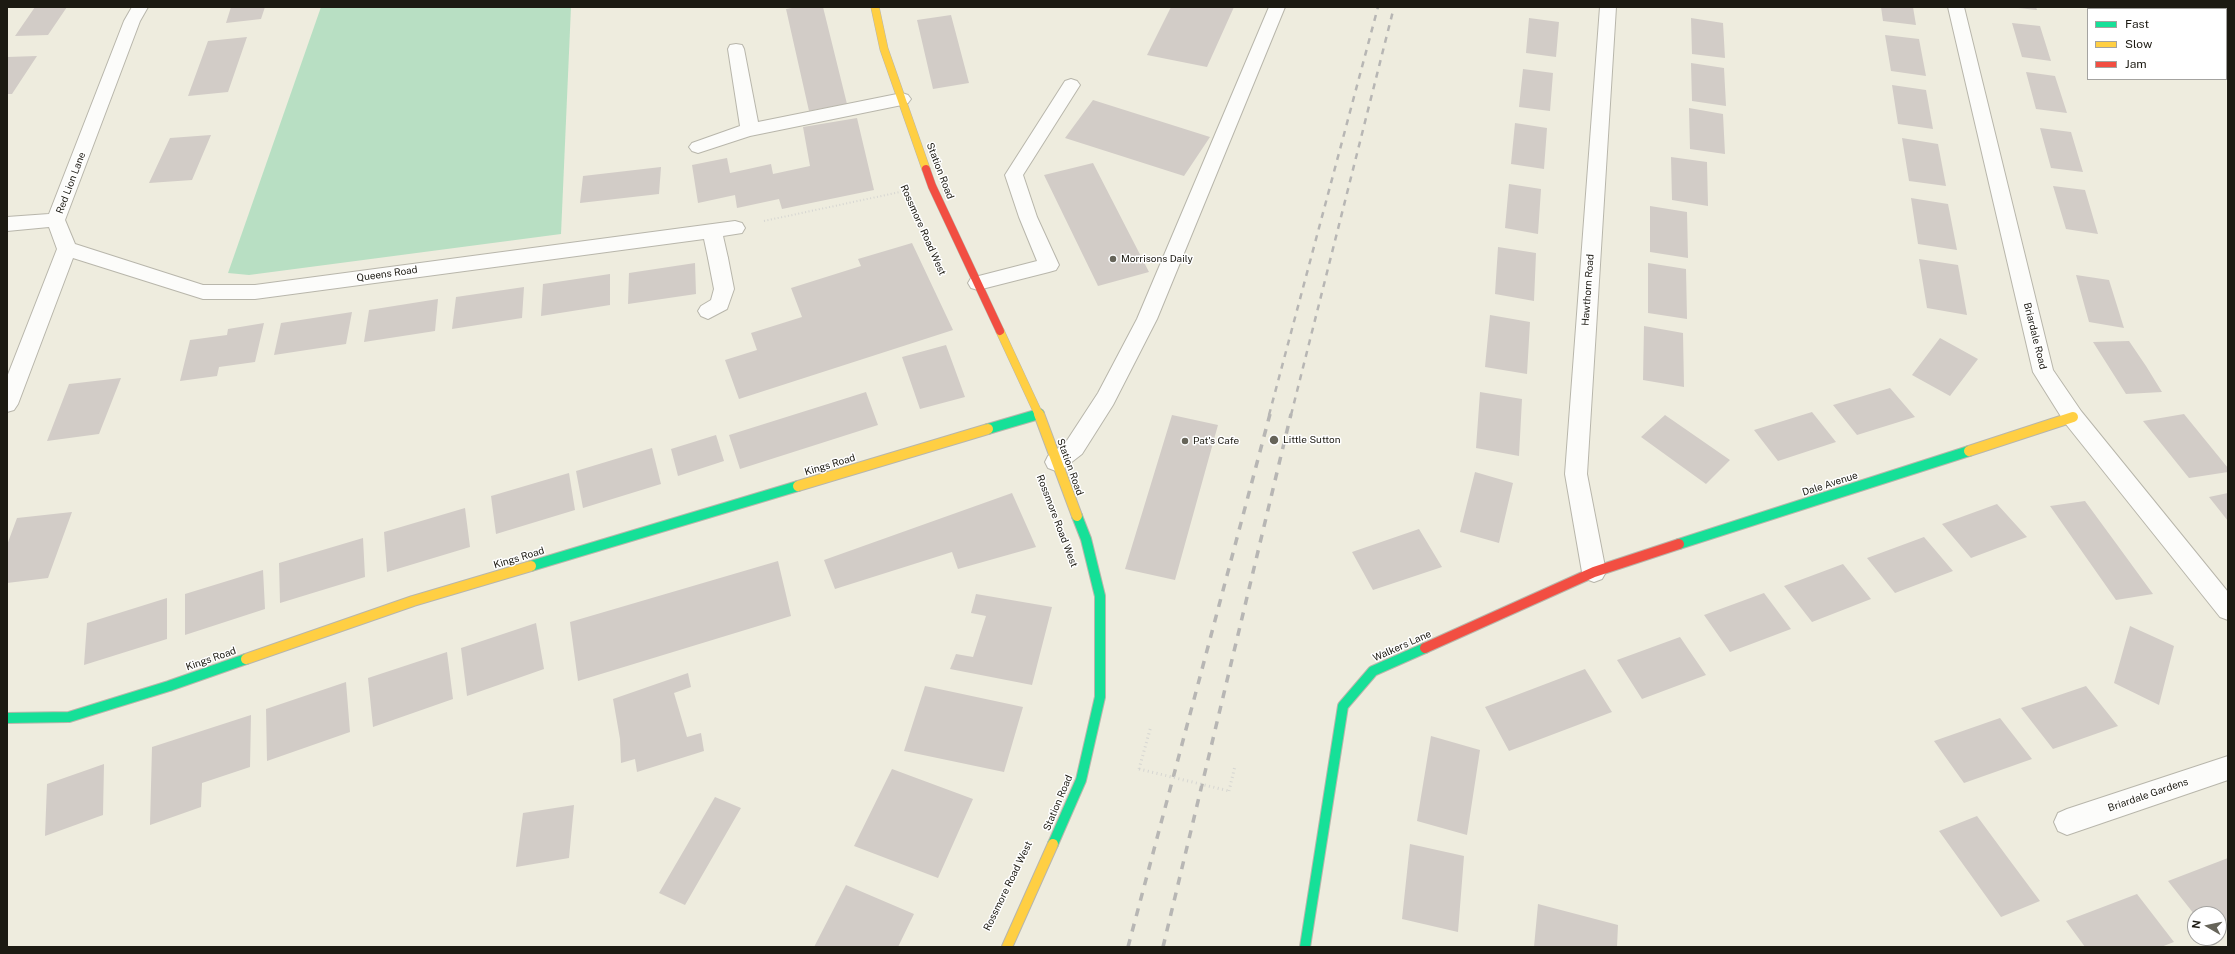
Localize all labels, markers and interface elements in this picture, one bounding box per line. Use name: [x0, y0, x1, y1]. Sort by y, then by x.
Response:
legend: [2087, 8, 2227, 80]
text: Fast: [2125, 17, 2149, 31]
text: Slow: [2125, 37, 2152, 51]
text: Jam: [2125, 57, 2147, 71]
street label: Station Road: [924, 141, 956, 201]
street label: Red Lion Lane: [54, 150, 88, 216]
street label: Rossmore Road West: [898, 183, 948, 277]
place label: Morrisons Daily: [1121, 253, 1193, 265]
marker: Morrisons Daily: [1108, 254, 1118, 264]
street label: Hawthorn Road: [1580, 254, 1596, 326]
street label: Queens Road: [356, 264, 418, 284]
street label: Briardale Road: [2021, 301, 2049, 371]
marker: Little Sutton: [1268, 434, 1280, 446]
place label: Little Sutton: [1283, 434, 1340, 446]
place label: Pat's Cafe: [1193, 435, 1239, 447]
marker: Pat's Cafe: [1180, 436, 1190, 446]
street label: Station Road: [1054, 437, 1086, 497]
street label: Kings Road: [803, 452, 857, 478]
street label: Dale Avenue: [1801, 469, 1859, 499]
street label: Rossmore Road West: [1034, 473, 1080, 569]
street label: Kings Road: [492, 545, 546, 571]
street label: Walkers Lane: [1371, 628, 1433, 664]
street label: Kings Road: [184, 645, 238, 673]
street label: Station Road: [1041, 773, 1075, 833]
street label: Briardale Gardens: [2106, 776, 2190, 814]
street label: Rossmore Road West: [981, 839, 1035, 933]
north arrow: [2187, 906, 2227, 946]
text: N: [2190, 919, 2203, 929]

